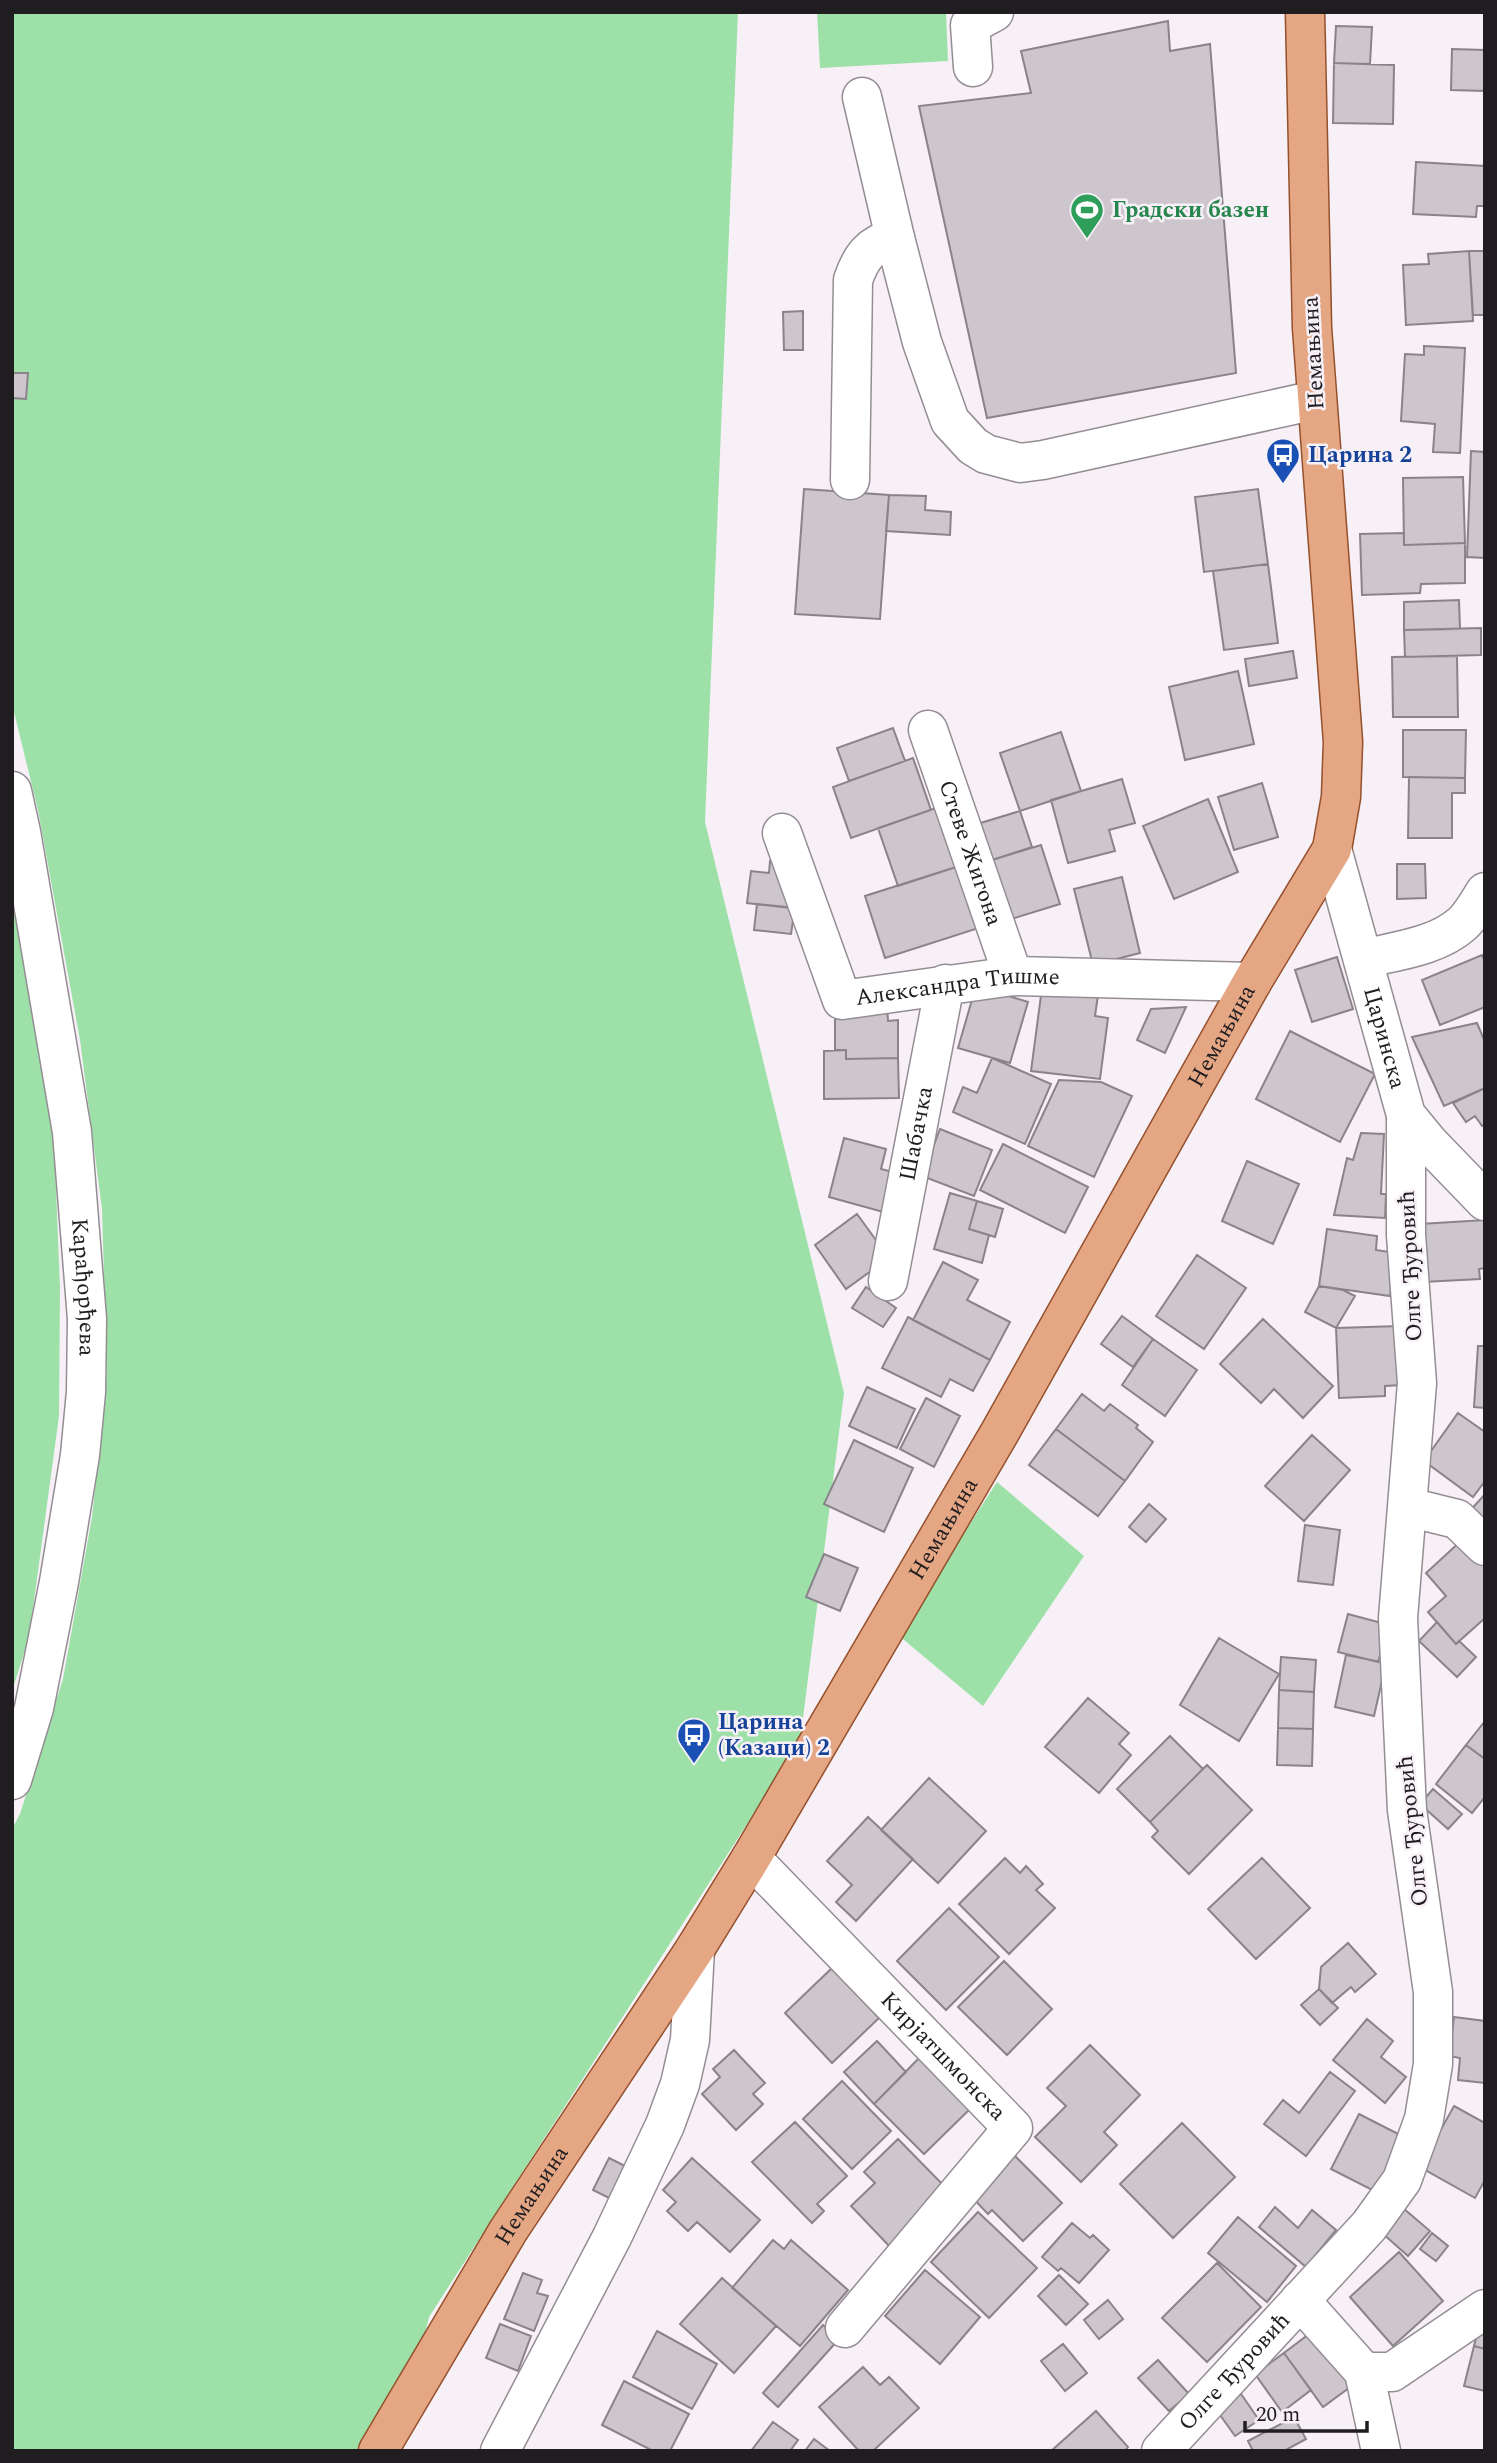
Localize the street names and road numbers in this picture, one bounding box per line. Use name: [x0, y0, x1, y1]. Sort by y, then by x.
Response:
street label: Немањина: [1294, 295, 1334, 411]
street label: Стеве Жигона: [929, 775, 1012, 930]
street label: Александра Тишме: [853, 959, 1060, 1015]
street label: Немањина: [1179, 978, 1265, 1094]
street label: Царинска: [1354, 983, 1415, 1093]
street label: Шабачка: [890, 1083, 942, 1184]
street label: Олге Ђуровић: [1390, 1189, 1432, 1343]
street label: Карађорђева: [61, 1217, 105, 1357]
street label: Немањина: [900, 1471, 987, 1587]
street label: Олге Ђуровић: [1388, 1754, 1438, 1908]
street label: Кирјатшмонска: [872, 1983, 1015, 2129]
street label: Немањина: [486, 2139, 577, 2252]
street label: Олге Ђуровић: [1170, 2304, 1299, 2439]

